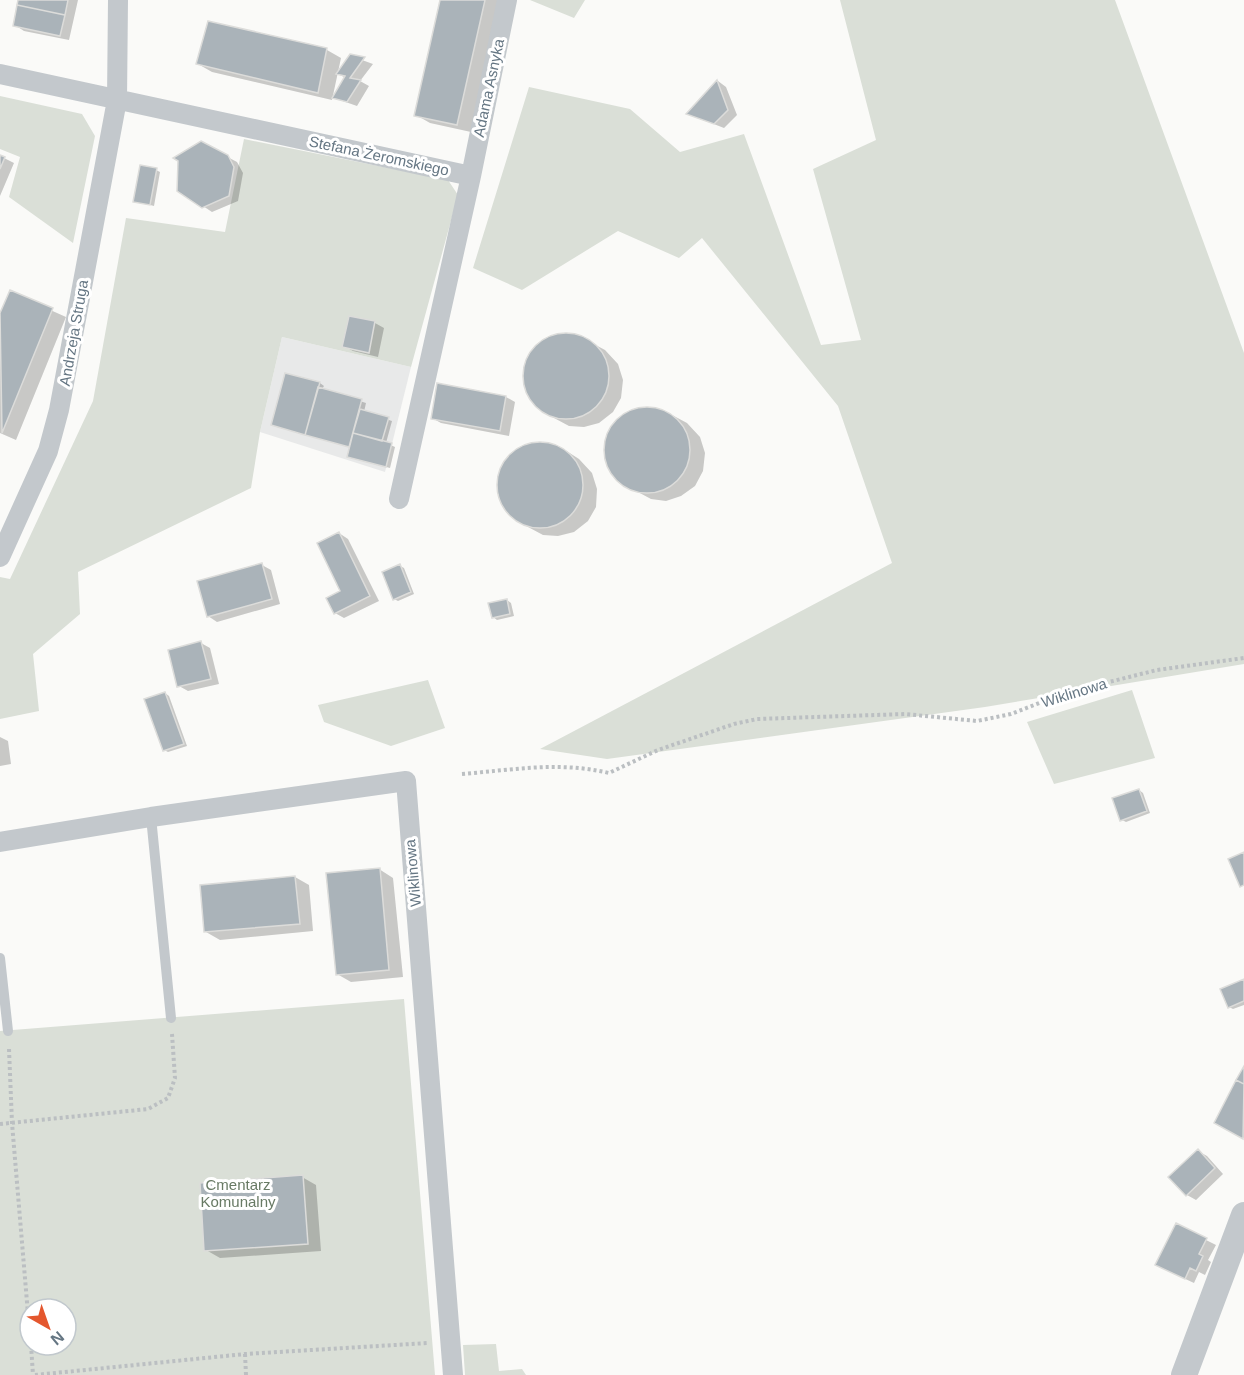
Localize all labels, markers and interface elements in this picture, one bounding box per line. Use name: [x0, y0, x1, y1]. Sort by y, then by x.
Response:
street label: Adama Asnyka: [470, 37, 507, 139]
street label: Stefana Żeromskiego: [308, 132, 451, 179]
street label: Andrzeja Struga: [56, 278, 91, 387]
street label: Wiklinowa: [1039, 674, 1109, 711]
street label: Wiklinowa: [401, 838, 424, 907]
park label: Cmentarz Komunalny: [200, 1176, 276, 1210]
north arrow: [18, 1297, 78, 1357]
text: N: [47, 1328, 67, 1348]

